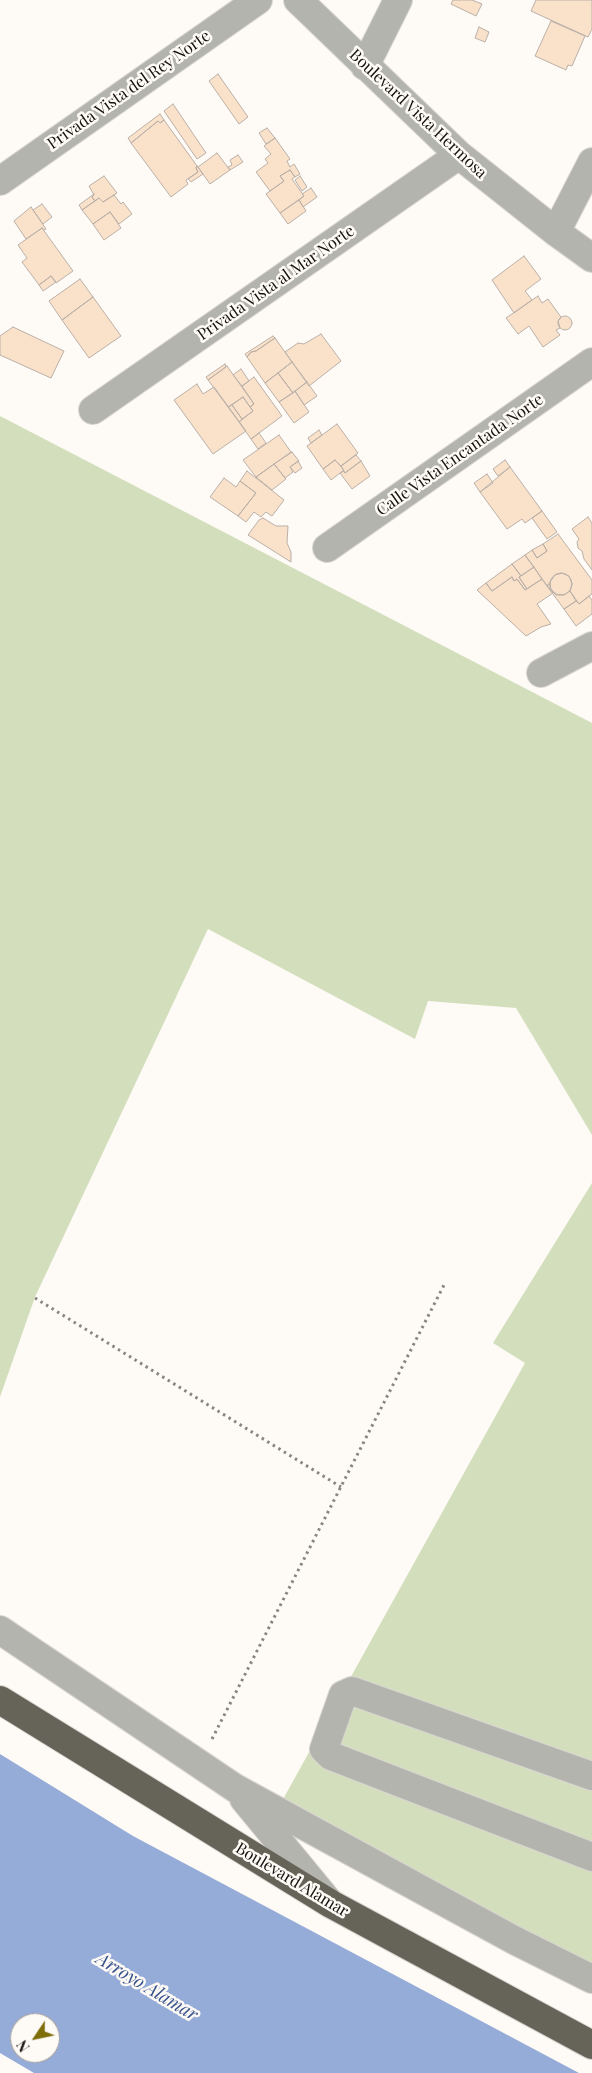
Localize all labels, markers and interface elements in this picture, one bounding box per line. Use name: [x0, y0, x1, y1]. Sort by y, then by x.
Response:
street label: Privada Vista del Rey Norte: [44, 26, 214, 154]
street label: Boulevard Vista Hermosa: [345, 45, 491, 183]
street label: Privada Vista al Mar Norte: [194, 221, 358, 345]
street label: Calle Vista Encantada Norte: [373, 390, 547, 520]
street label: Boulevard Alamar: [232, 1839, 352, 1921]
water label: Arroyo Alamar: [92, 1948, 202, 2026]
north arrow: [10, 2013, 60, 2063]
text: N: [12, 2037, 34, 2056]

